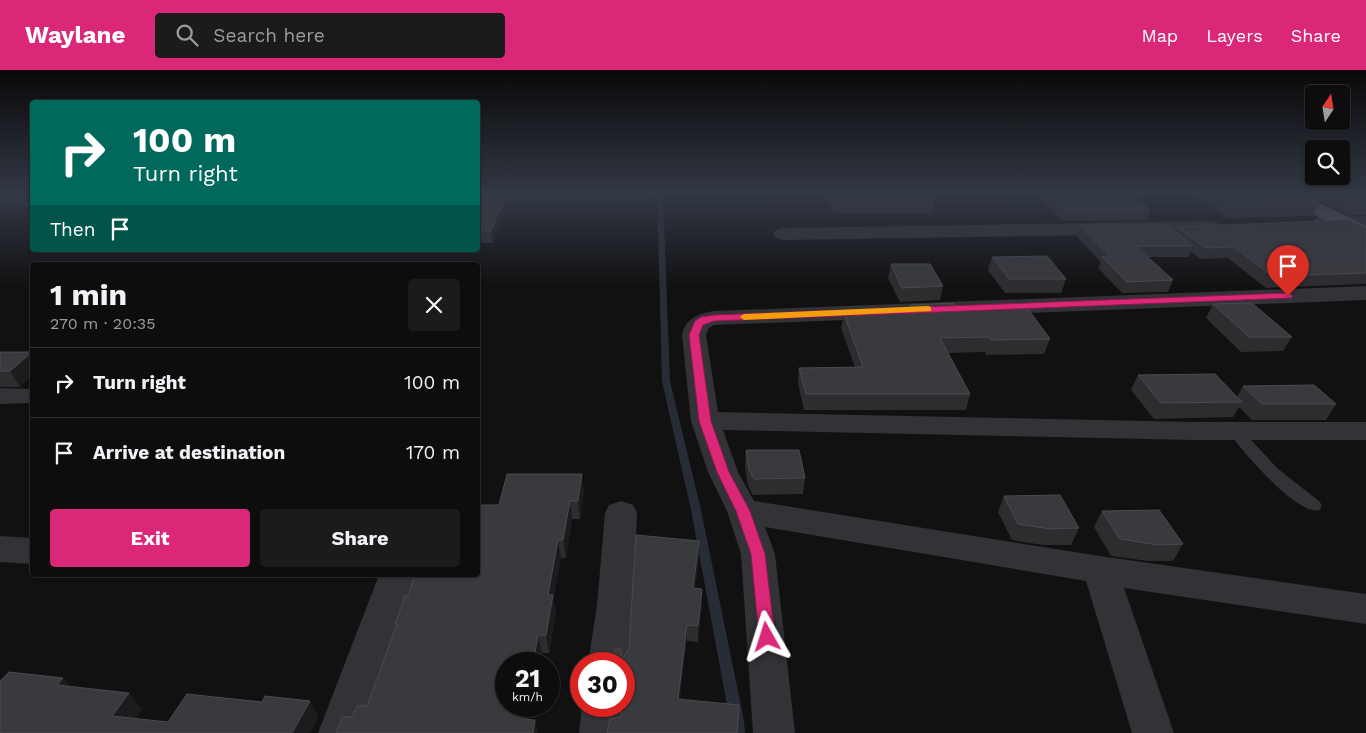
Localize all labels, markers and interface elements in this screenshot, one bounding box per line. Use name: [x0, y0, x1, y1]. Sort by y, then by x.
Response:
search box: [155, 13, 505, 58]
text: Waylane: [25, 21, 125, 49]
icon: search: [173, 21, 201, 49]
text: Search here: [213, 24, 325, 47]
text: Map: [1141, 25, 1178, 46]
text: Layers: [1206, 25, 1263, 46]
text: Share: [1291, 25, 1341, 46]
north arrow: [1305, 85, 1350, 130]
map controls: [1305, 85, 1350, 185]
text: 100 m: [133, 119, 236, 161]
icon: right: [50, 120, 115, 185]
button: search: [1305, 140, 1350, 185]
text: Turn right: [133, 161, 238, 186]
icon: arrive: [106, 215, 134, 243]
text: Then: [50, 218, 96, 241]
pin: [1267, 245, 1309, 296]
icon: arrive: [1274, 252, 1302, 280]
text: 1 min: [50, 277, 127, 312]
button: close: [408, 279, 460, 331]
text: 270 m · 20:35: [50, 314, 156, 333]
icon: right: [50, 369, 78, 397]
text: Turn right: [93, 371, 186, 394]
text: 100 m: [404, 371, 460, 394]
icon: arrive: [50, 439, 78, 467]
text: Arrive at destination: [93, 441, 285, 464]
text: 170 m: [406, 441, 460, 464]
button: Exit: [50, 509, 250, 567]
button: Share: [260, 509, 460, 567]
position arrow: [740, 610, 792, 662]
speed limit sign: 30: [570, 652, 635, 717]
text: 21: [515, 664, 540, 693]
text: km/h: [512, 690, 543, 704]

